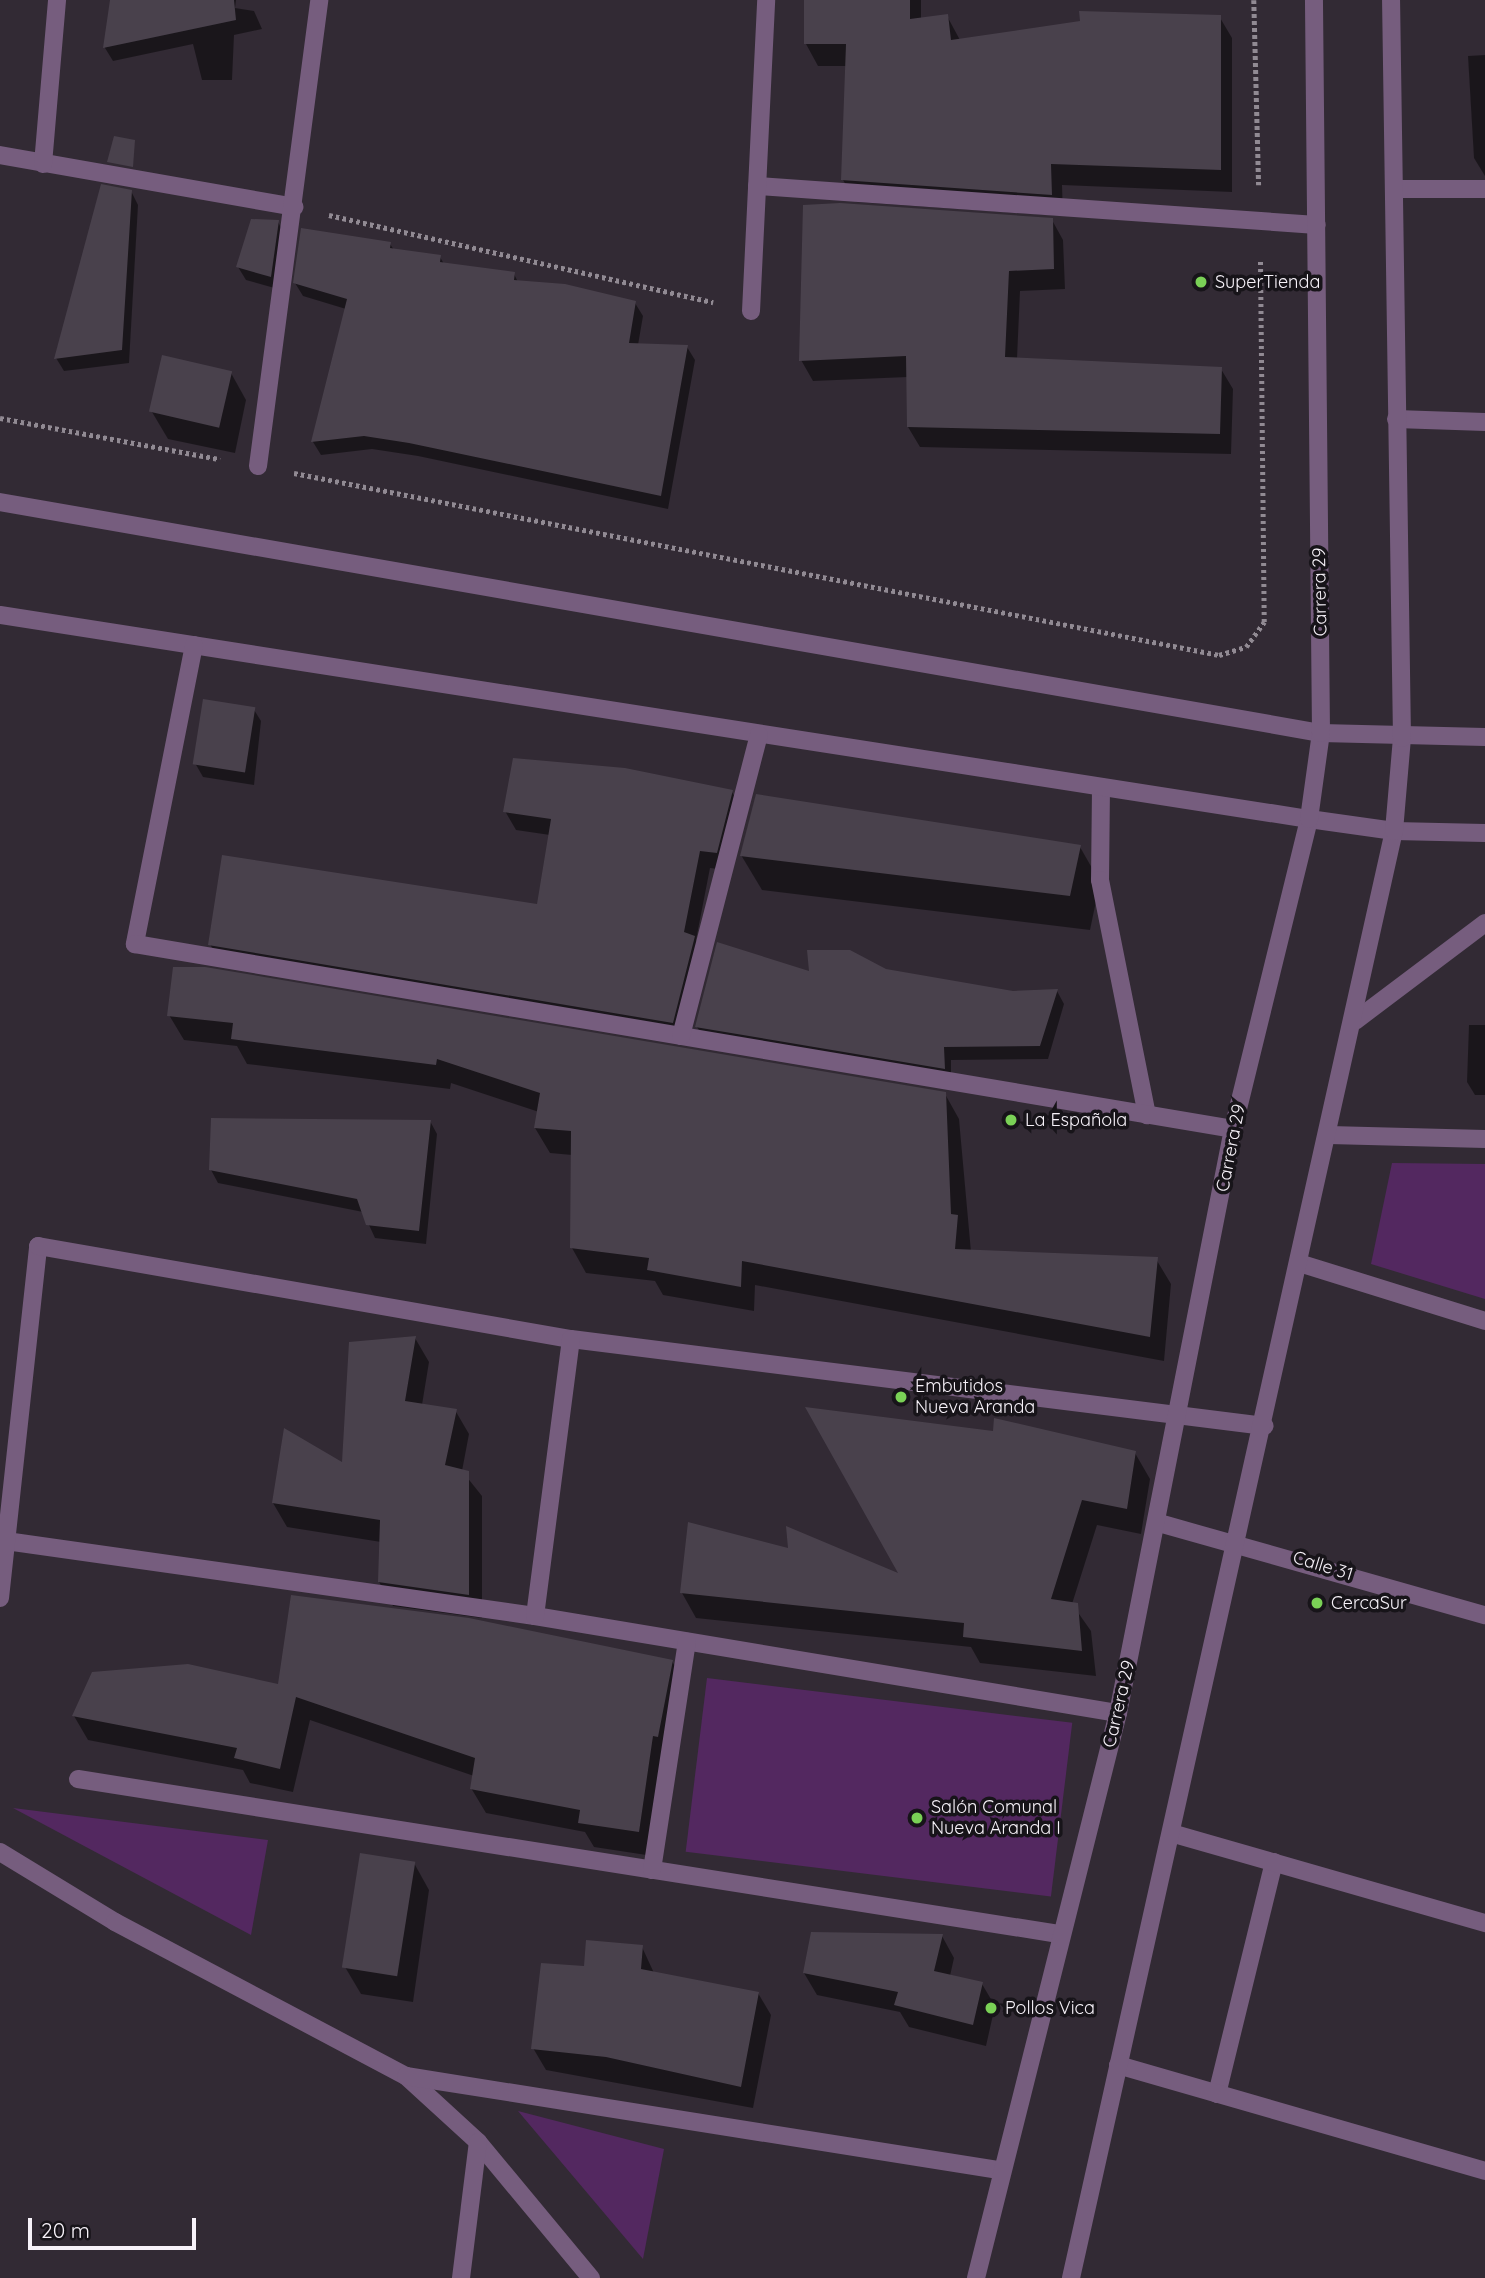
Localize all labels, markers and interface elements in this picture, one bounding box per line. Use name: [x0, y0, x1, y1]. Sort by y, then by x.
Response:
place label: SuperTienda: [1215, 271, 1320, 293]
marker: SuperTienda: [1193, 274, 1209, 290]
street label: Carrera 29: [1308, 547, 1332, 637]
street label: Carrera 29: [1212, 1102, 1250, 1194]
place label: La Española: [1025, 1109, 1127, 1131]
marker: La Española: [1003, 1112, 1019, 1128]
place label: Embutidos Nueva Aranda: [915, 1376, 1035, 1418]
marker: Embutidos Nueva Aranda: [893, 1389, 909, 1405]
street label: Calle 31: [1290, 1547, 1356, 1585]
place label: CercaSur: [1331, 1592, 1407, 1614]
marker: CercaSur: [1309, 1595, 1325, 1611]
street label: Carrera 29: [1098, 1658, 1140, 1750]
place label: Salón Comunal Nueva Aranda I: [931, 1797, 1061, 1840]
marker: Salón Comunal Nueva Aranda I: [909, 1810, 925, 1826]
place label: Pollos Vica: [1005, 1997, 1095, 2019]
marker: Pollos Vica: [983, 2000, 999, 2016]
scale bar: [32, 2204, 200, 2248]
text: 20 m: [41, 2217, 90, 2243]

